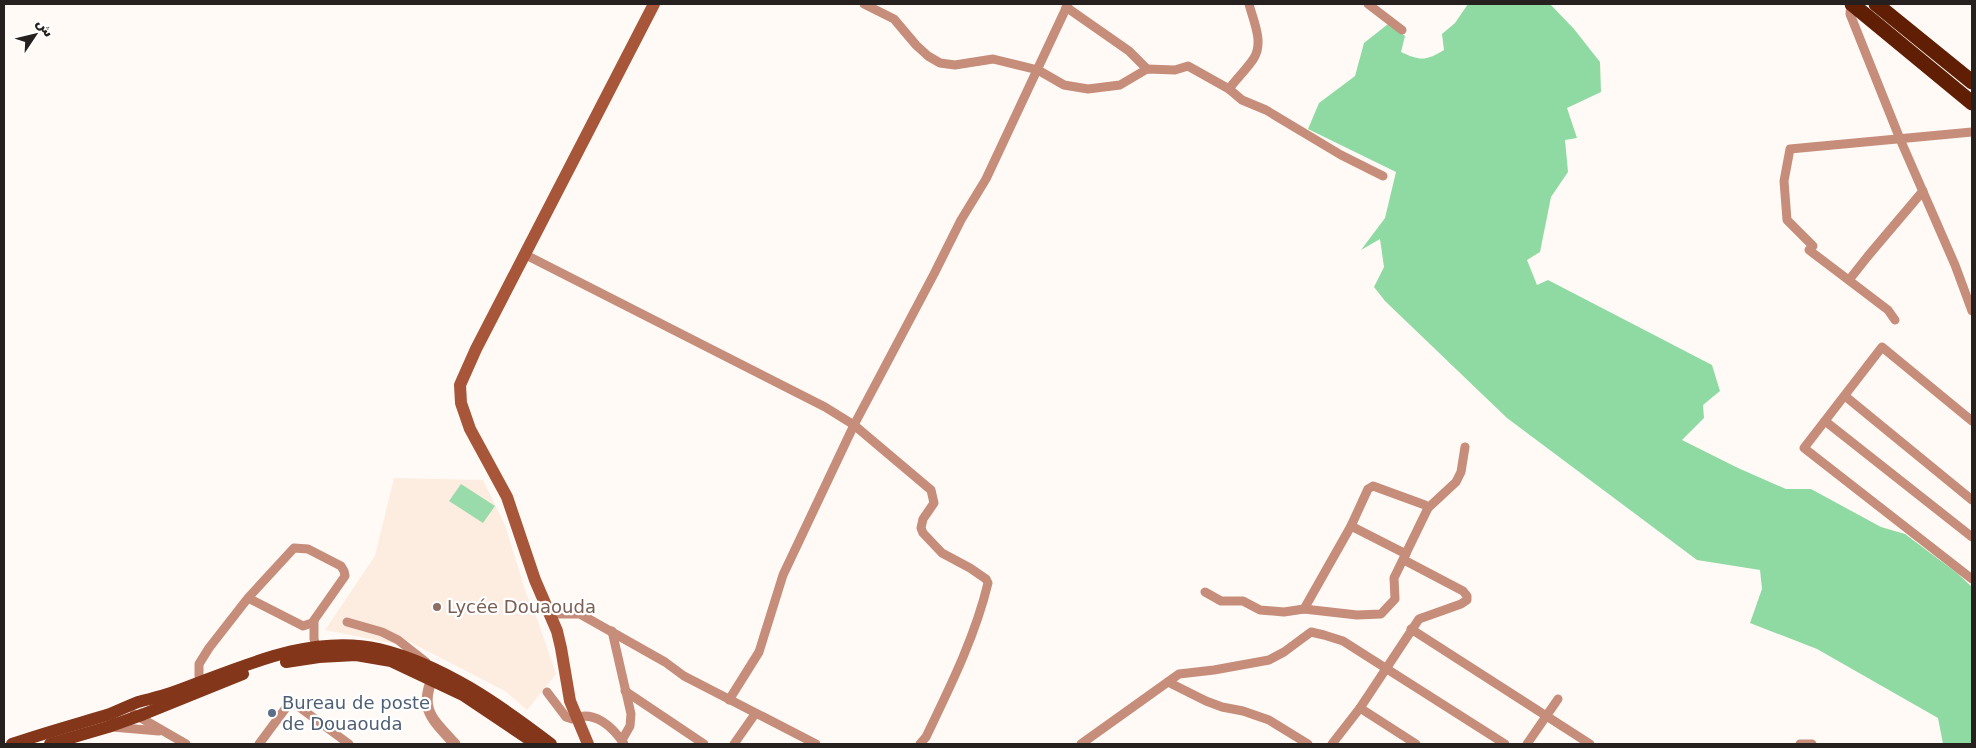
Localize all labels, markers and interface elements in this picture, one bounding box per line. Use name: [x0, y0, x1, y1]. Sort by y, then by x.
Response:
north arrow: [10, 10, 60, 60]
text: ش: [34, 15, 58, 40]
place label: Lycée Douaouda: [447, 596, 596, 617]
marker: Lycée Douaouda: [431, 601, 443, 613]
place label: Bureau de poste de Douaouda: [282, 692, 430, 734]
marker: Bureau de poste de Douaouda: [266, 707, 278, 719]

